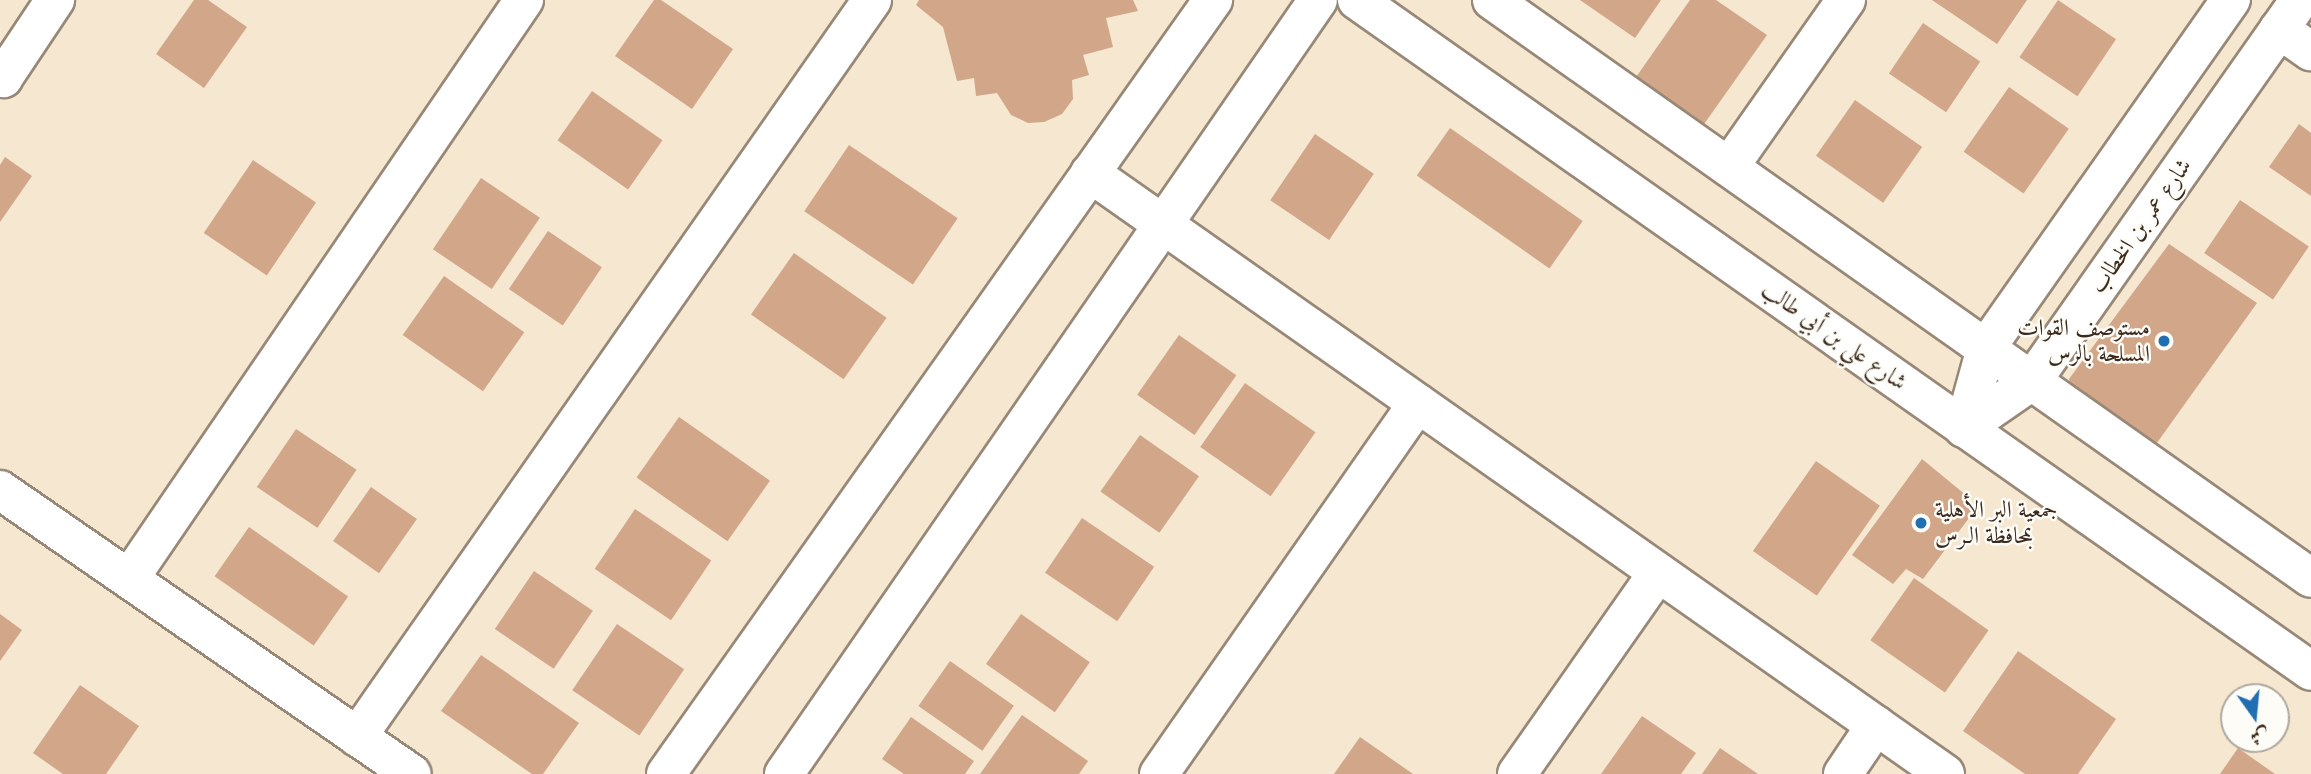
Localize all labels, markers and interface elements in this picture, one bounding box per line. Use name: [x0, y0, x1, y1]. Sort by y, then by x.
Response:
street label: شارع عمر بن الخطاب: [2084, 153, 2198, 299]
street label: شارع علي بن أبي طالب: [1756, 276, 1912, 396]
place label: مستوصف القوات المسلحة بالرس: [2017, 314, 2150, 368]
marker: مستوصف القوات المسلحة بالرس: [2156, 333, 2172, 349]
place label: جمعية البر الأهلية بمحافظة الـرس: [1935, 496, 2058, 550]
marker: جمعية البر الأهلية بمحافظة الـرس: [1913, 515, 1929, 531]
north arrow: [2220, 683, 2290, 753]
text: ش: [2247, 721, 2272, 751]

